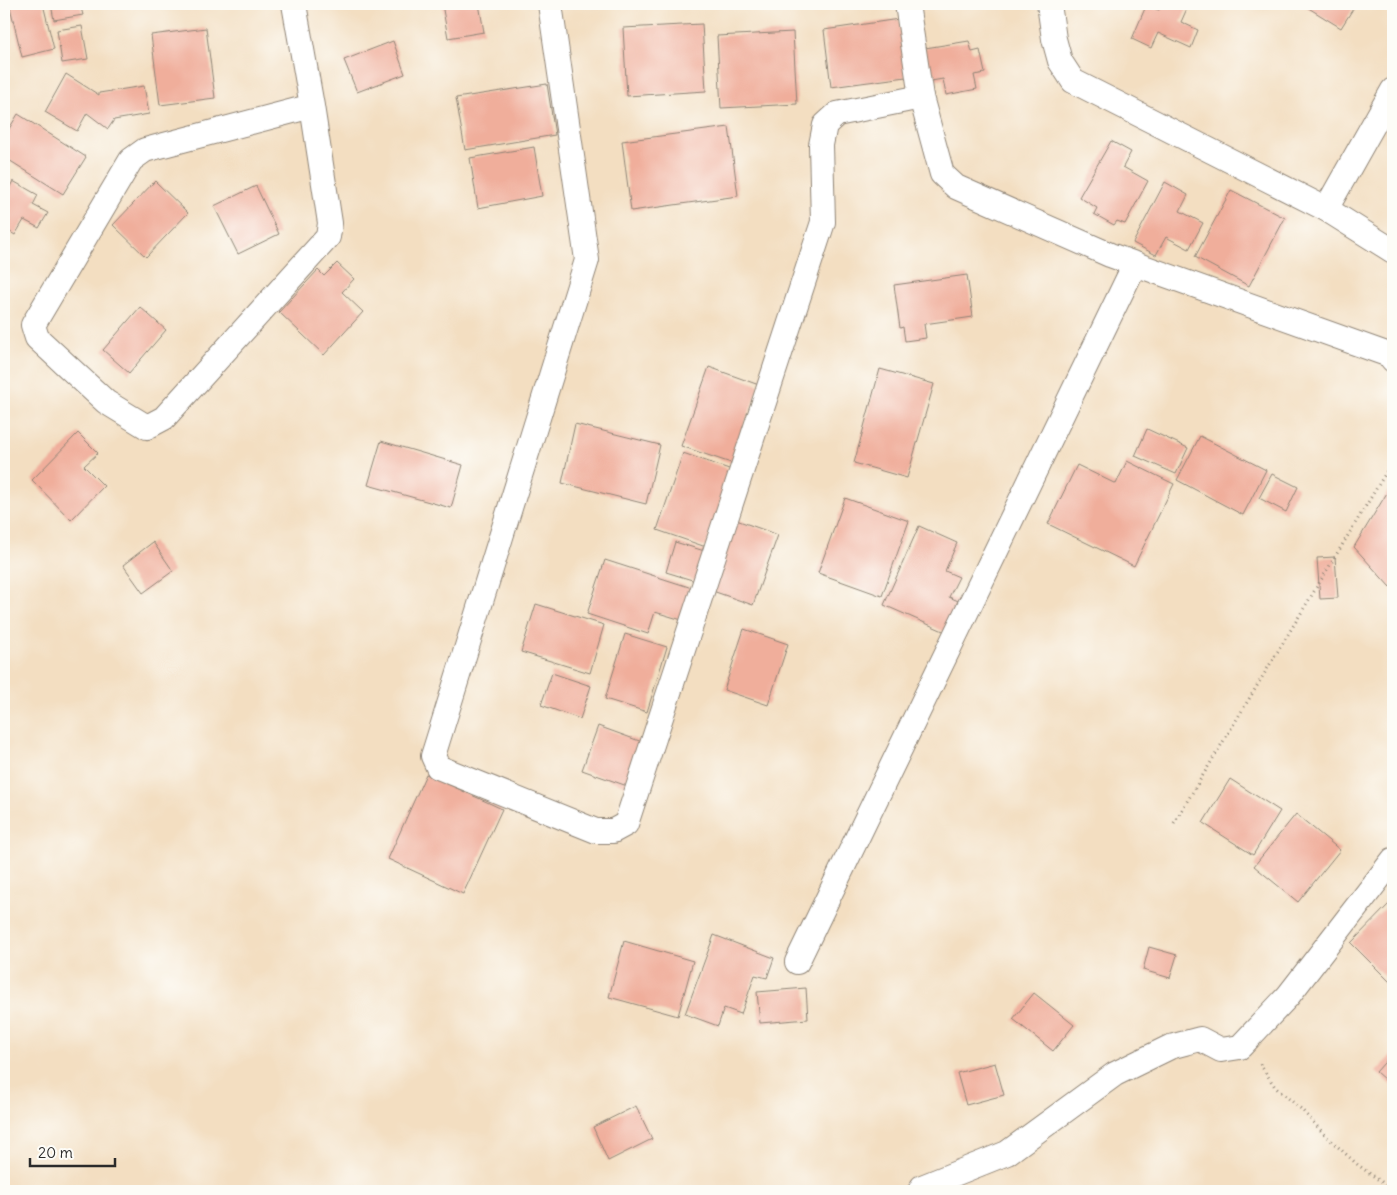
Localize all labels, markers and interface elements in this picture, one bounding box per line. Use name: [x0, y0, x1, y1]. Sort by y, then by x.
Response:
scale bar: [30, 1135, 115, 1167]
text: 20 m: [38, 1143, 73, 1162]

